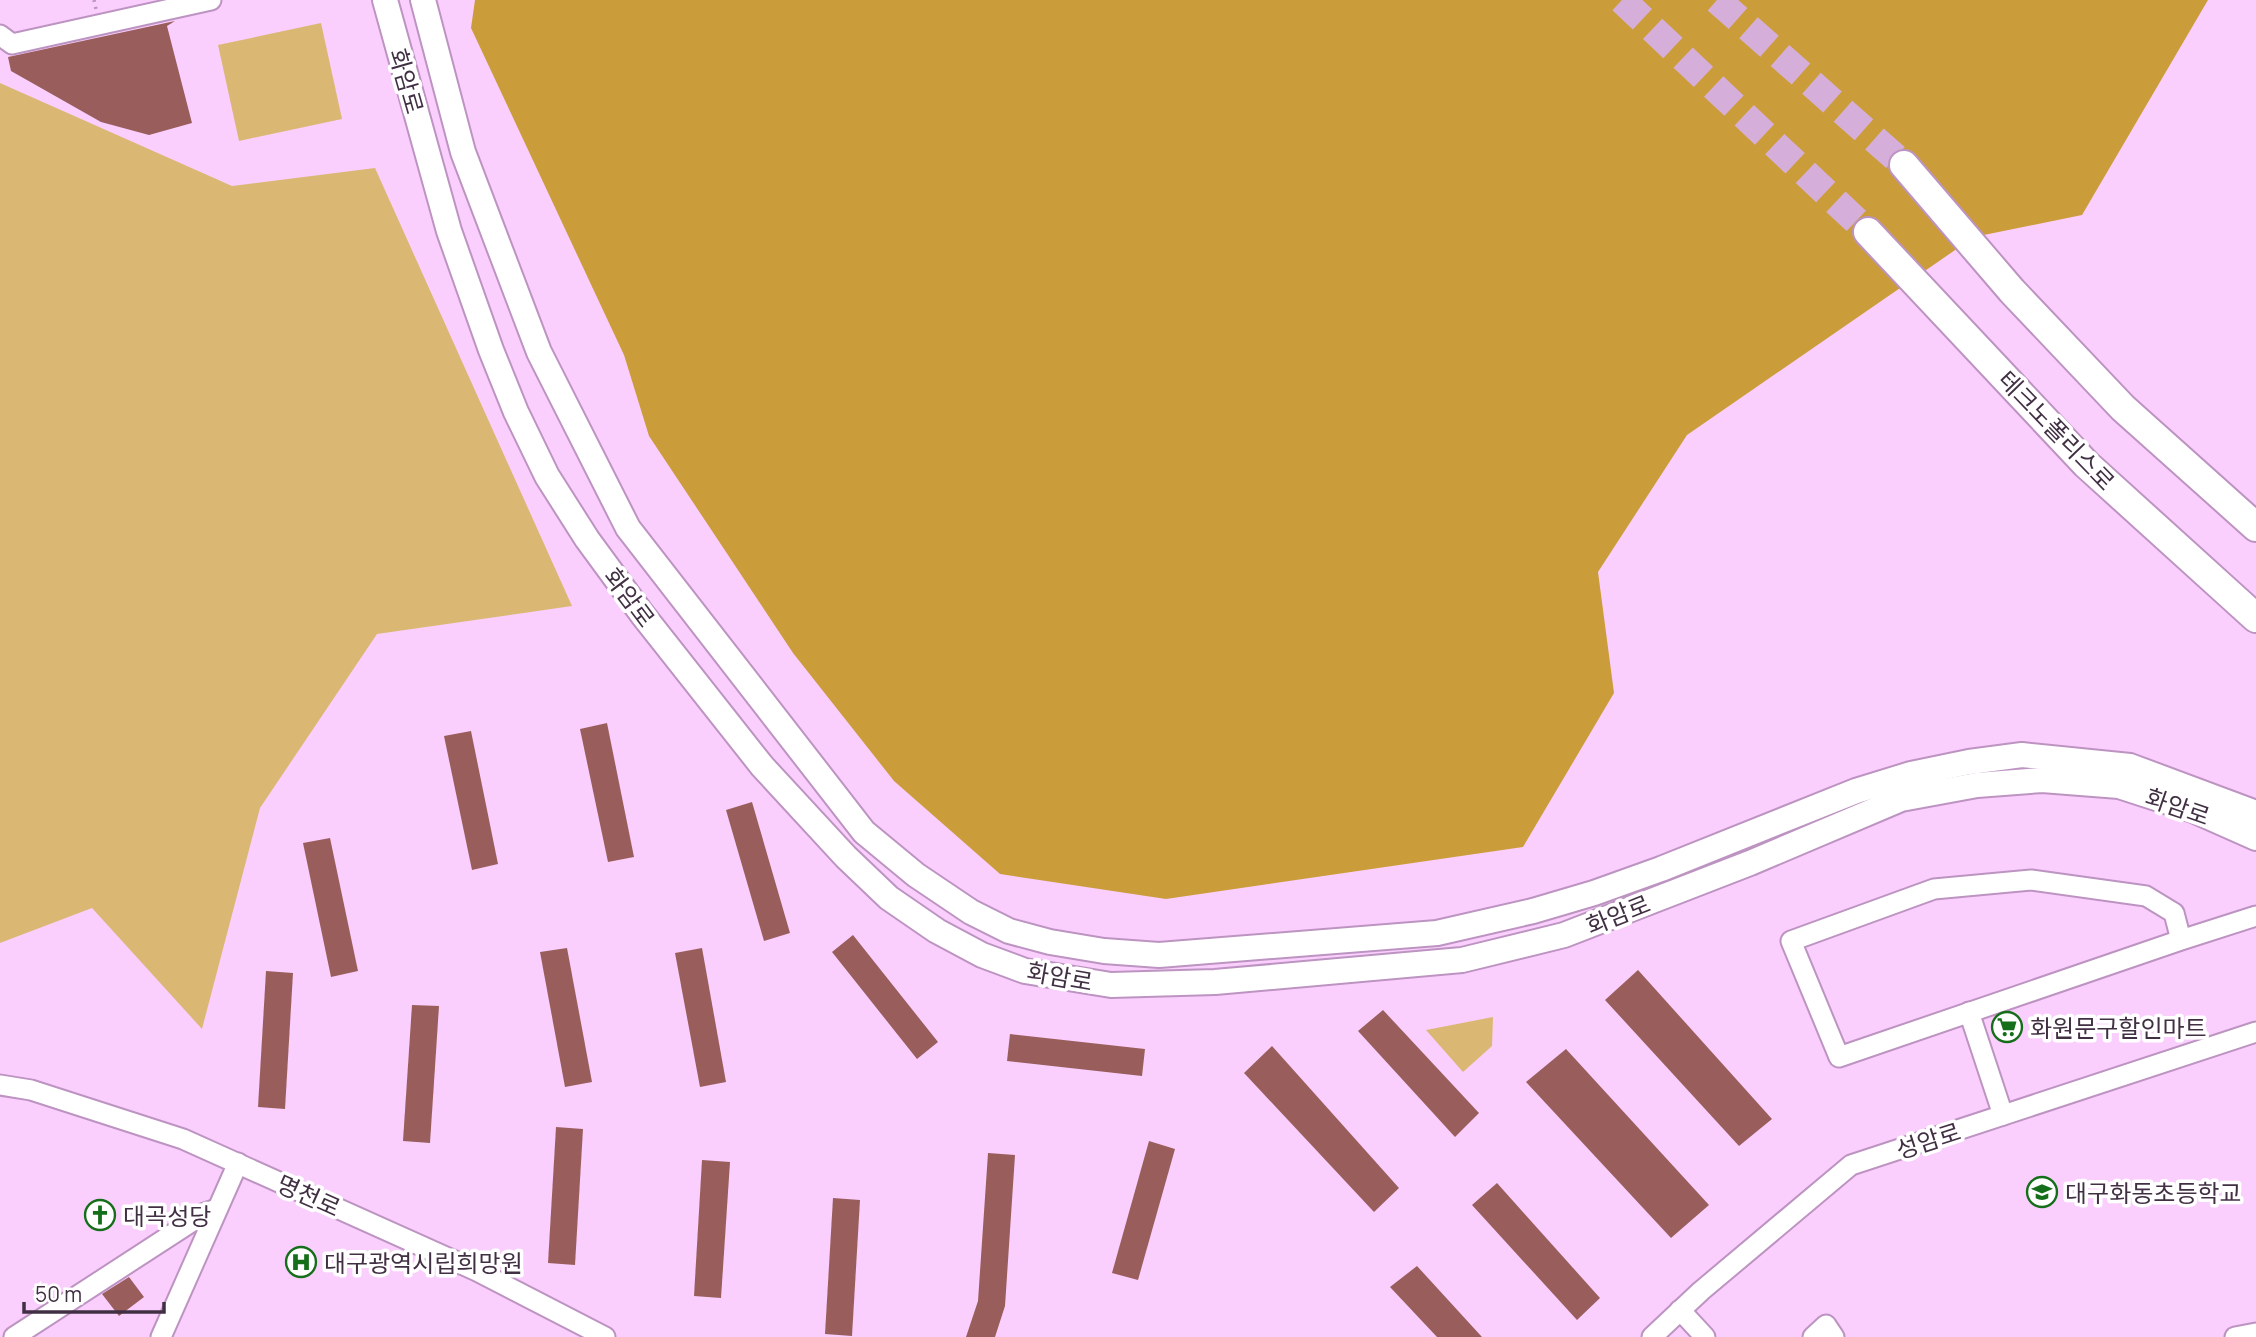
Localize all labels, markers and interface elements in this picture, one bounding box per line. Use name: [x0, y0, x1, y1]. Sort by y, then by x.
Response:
street label: 화암로: [382, 45, 432, 117]
street label: 테크노폴리스로: [1991, 363, 2123, 497]
street label: 화암로: [597, 561, 663, 633]
street label: 화암로: [2141, 780, 2215, 832]
street label: 화암로: [1581, 886, 1655, 942]
street label: 화암로: [1025, 954, 1095, 998]
supermarket icon: 화원문구할인마트: [1990, 1010, 2024, 1044]
place label: 화원문구할인마트: [2030, 1011, 2207, 1044]
street label: 성암로: [1891, 1114, 1965, 1166]
street label: 명천로: [272, 1166, 346, 1224]
school or university icon: 대구화동초등학교: [2025, 1175, 2059, 1209]
place label: 대구화동초등학교: [2065, 1176, 2242, 1209]
church icon: 대곡성당: [83, 1198, 117, 1232]
place label: 대곡성당: [123, 1199, 211, 1232]
hospital icon: 대구광역시립희망원: [284, 1245, 318, 1279]
place label: 대구광역시립희망원: [324, 1246, 523, 1279]
scale bar: [24, 1270, 164, 1314]
text: 50 m: [35, 1280, 82, 1308]

